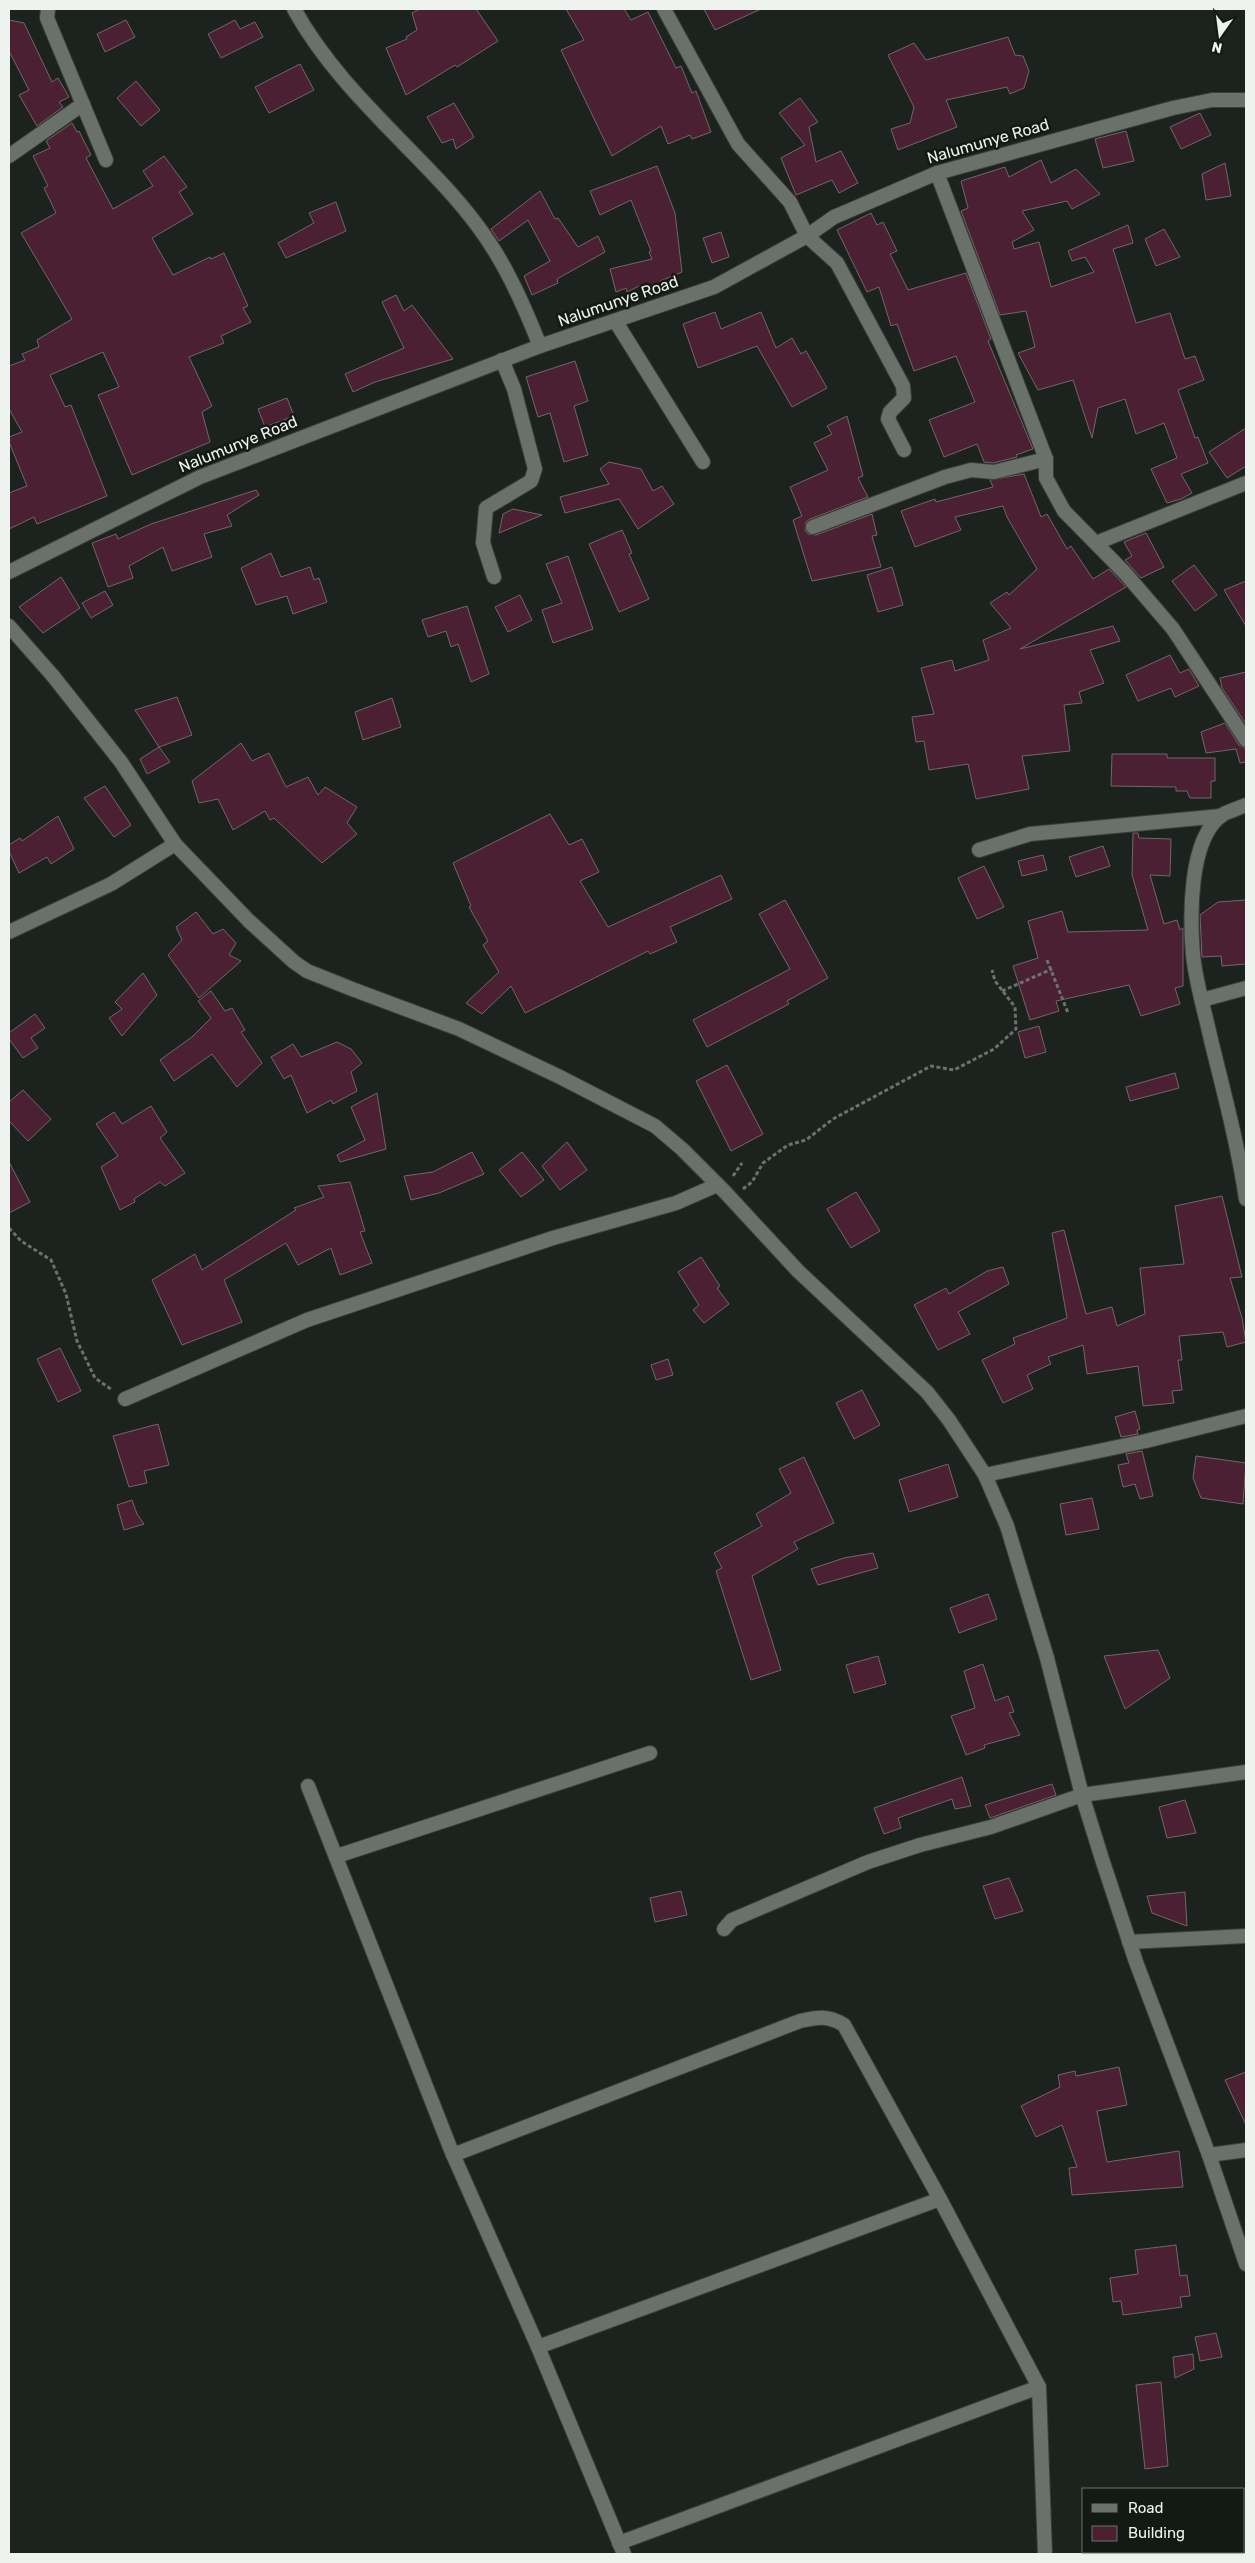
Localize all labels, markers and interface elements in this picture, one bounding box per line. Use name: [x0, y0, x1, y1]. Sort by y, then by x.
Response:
north arrow: [1195, 10, 1245, 60]
text: N: [1210, 38, 1224, 57]
street label: Nalumunye Road: [925, 114, 1051, 168]
street label: Nalumunye Road: [555, 271, 681, 331]
street label: Nalumunye Road: [176, 412, 300, 476]
legend: [1082, 2488, 1245, 2553]
text: Road: [1128, 2499, 1164, 2517]
text: Building: [1128, 2524, 1185, 2542]

